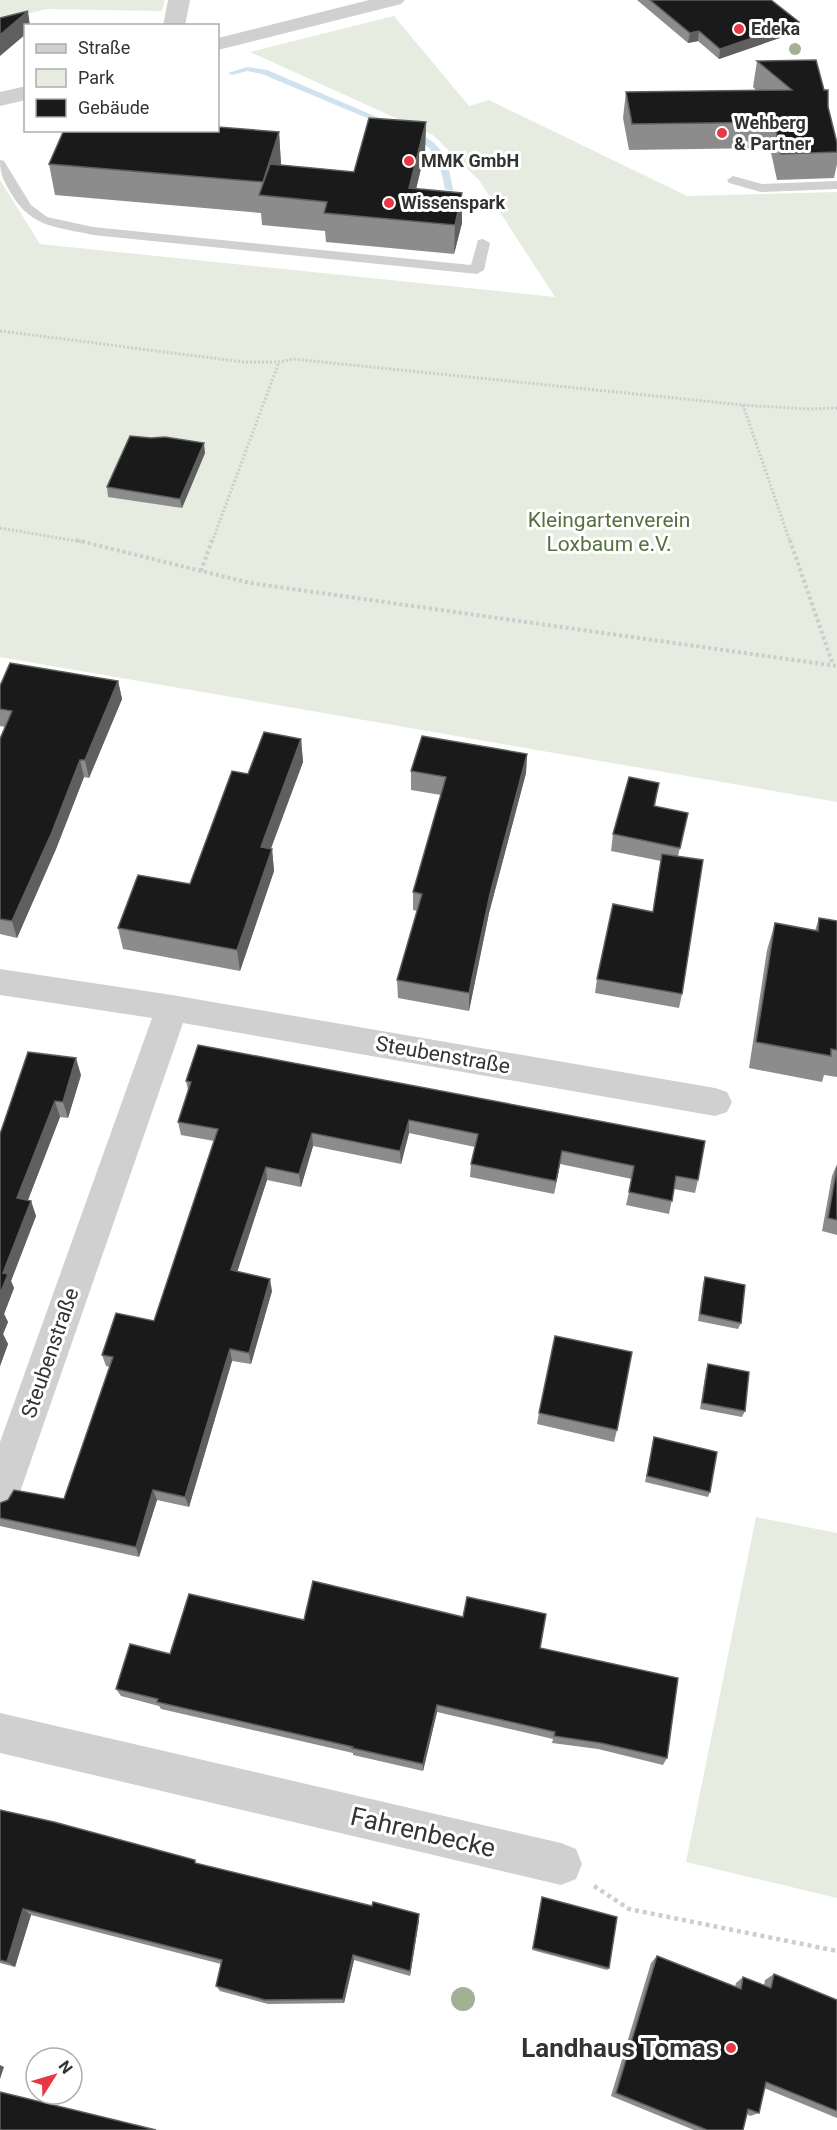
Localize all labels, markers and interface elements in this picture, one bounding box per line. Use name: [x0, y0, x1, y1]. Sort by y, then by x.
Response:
place label: Edeka: [751, 18, 800, 39]
marker: Edeka: [732, 22, 746, 36]
legend: [24, 24, 219, 132]
text: Straße: [78, 37, 130, 58]
text: Park: [78, 67, 115, 88]
text: Gebäude: [78, 97, 149, 118]
place label: Wehberg & Partner: [734, 112, 811, 154]
marker: Wehberg & Partner: [715, 126, 729, 140]
place label: MMK GmbH: [421, 150, 519, 171]
marker: MMK GmbH: [402, 154, 416, 168]
place label: Wissenspark: [401, 192, 505, 213]
marker: Wissenspark: [382, 196, 396, 210]
park label: Kleingartenverein Loxbaum e.V.: [528, 508, 690, 556]
street label: Steubenstraße: [374, 1031, 512, 1079]
street label: Steubenstraße: [17, 1285, 83, 1421]
street label: Fahrenbecke: [348, 1801, 498, 1863]
place label: Landhaus Tomas: [521, 2033, 719, 2063]
marker: Landhaus Tomas: [724, 2041, 738, 2055]
north arrow: [24, 2046, 84, 2106]
text: N: [55, 2057, 77, 2078]

